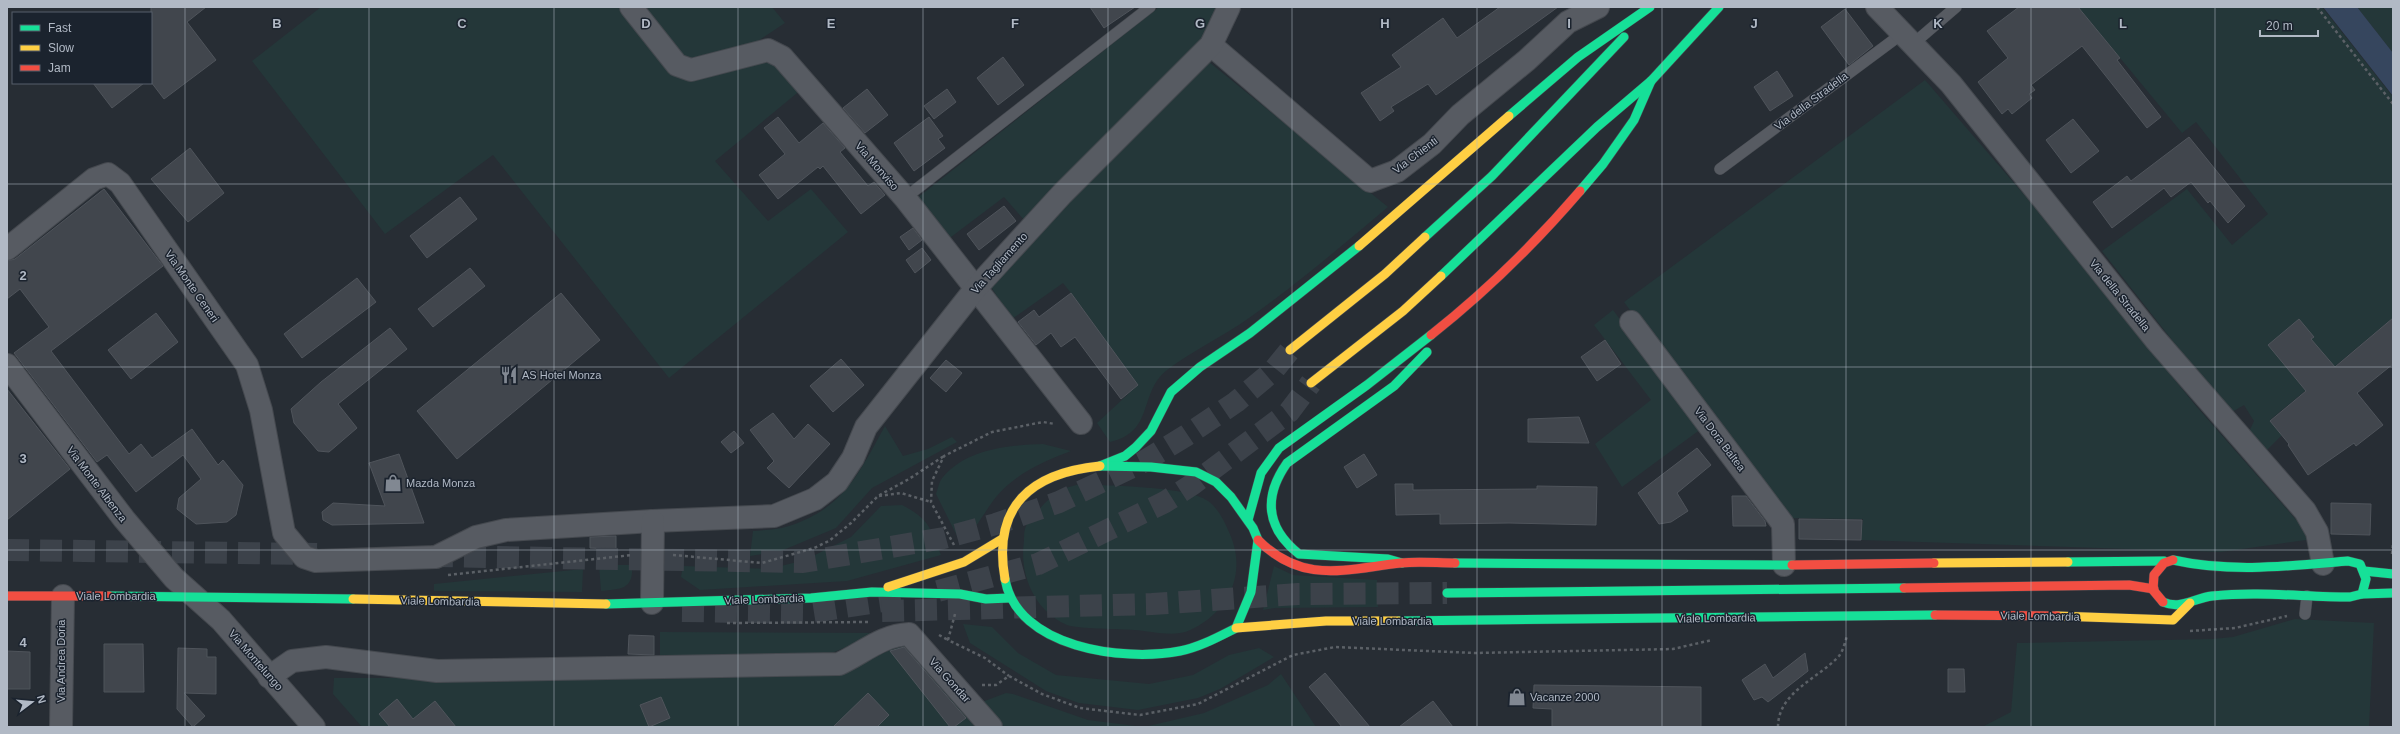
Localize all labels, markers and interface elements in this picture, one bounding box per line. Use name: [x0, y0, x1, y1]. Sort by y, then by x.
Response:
legend: [12, 12, 152, 84]
scale bar: [2260, 12, 2318, 38]
text: B: [272, 16, 282, 31]
text: C: [457, 16, 467, 31]
text: D: [641, 16, 651, 31]
text: E: [827, 16, 836, 31]
text: F: [1011, 16, 1019, 31]
text: G: [1195, 16, 1205, 31]
text: H: [1380, 16, 1390, 31]
text: I: [1567, 16, 1571, 31]
text: J: [1750, 16, 1758, 31]
text: K: [1933, 16, 1943, 31]
text: L: [2119, 16, 2127, 31]
text: 20 m: [2266, 19, 2293, 33]
text: Fast: [48, 21, 72, 35]
text: Slow: [48, 41, 74, 55]
text: Jam: [48, 61, 71, 75]
street label: Via della Stradella: [1772, 69, 1851, 132]
street label: Via Chienti: [1390, 134, 1440, 176]
street label: Via Monviso: [853, 140, 901, 192]
street label: Via Tagliamento: [968, 230, 1030, 296]
street label: Via Monte Ceneri: [163, 248, 221, 324]
street label: Via della Stradella: [2087, 257, 2153, 334]
text: 2: [19, 268, 27, 283]
restaurant icon: AS Hotel Monza: [499, 365, 519, 385]
place label: AS Hotel Monza: [522, 369, 602, 381]
street label: Via Dora Baltea: [1692, 405, 1748, 474]
street label: Via Monte Albenza: [65, 444, 130, 525]
text: 3: [19, 451, 27, 466]
shop icon: Mazda Monza: [383, 473, 403, 493]
place label: Mazda Monza: [406, 477, 476, 489]
street label: Viale Lombardia: [76, 590, 157, 602]
street label: Viale Lombardia: [724, 592, 805, 606]
street label: Viale Lombardia: [400, 594, 481, 608]
street label: Viale Lombardia: [2000, 609, 2081, 623]
street label: Viale Lombardia: [1676, 611, 1757, 625]
street label: Viale Lombardia: [1352, 615, 1433, 627]
street label: Via Andrea Doria: [55, 619, 67, 702]
street label: Via Montelungo: [226, 627, 286, 693]
text: 4: [19, 635, 27, 650]
street label: Via Gondar: [927, 655, 973, 705]
north arrow: [12, 682, 52, 722]
shop icon: Vacanze 2000: [1507, 687, 1527, 707]
place label: Vacanze 2000: [1530, 691, 1600, 703]
text: N: [35, 694, 48, 705]

